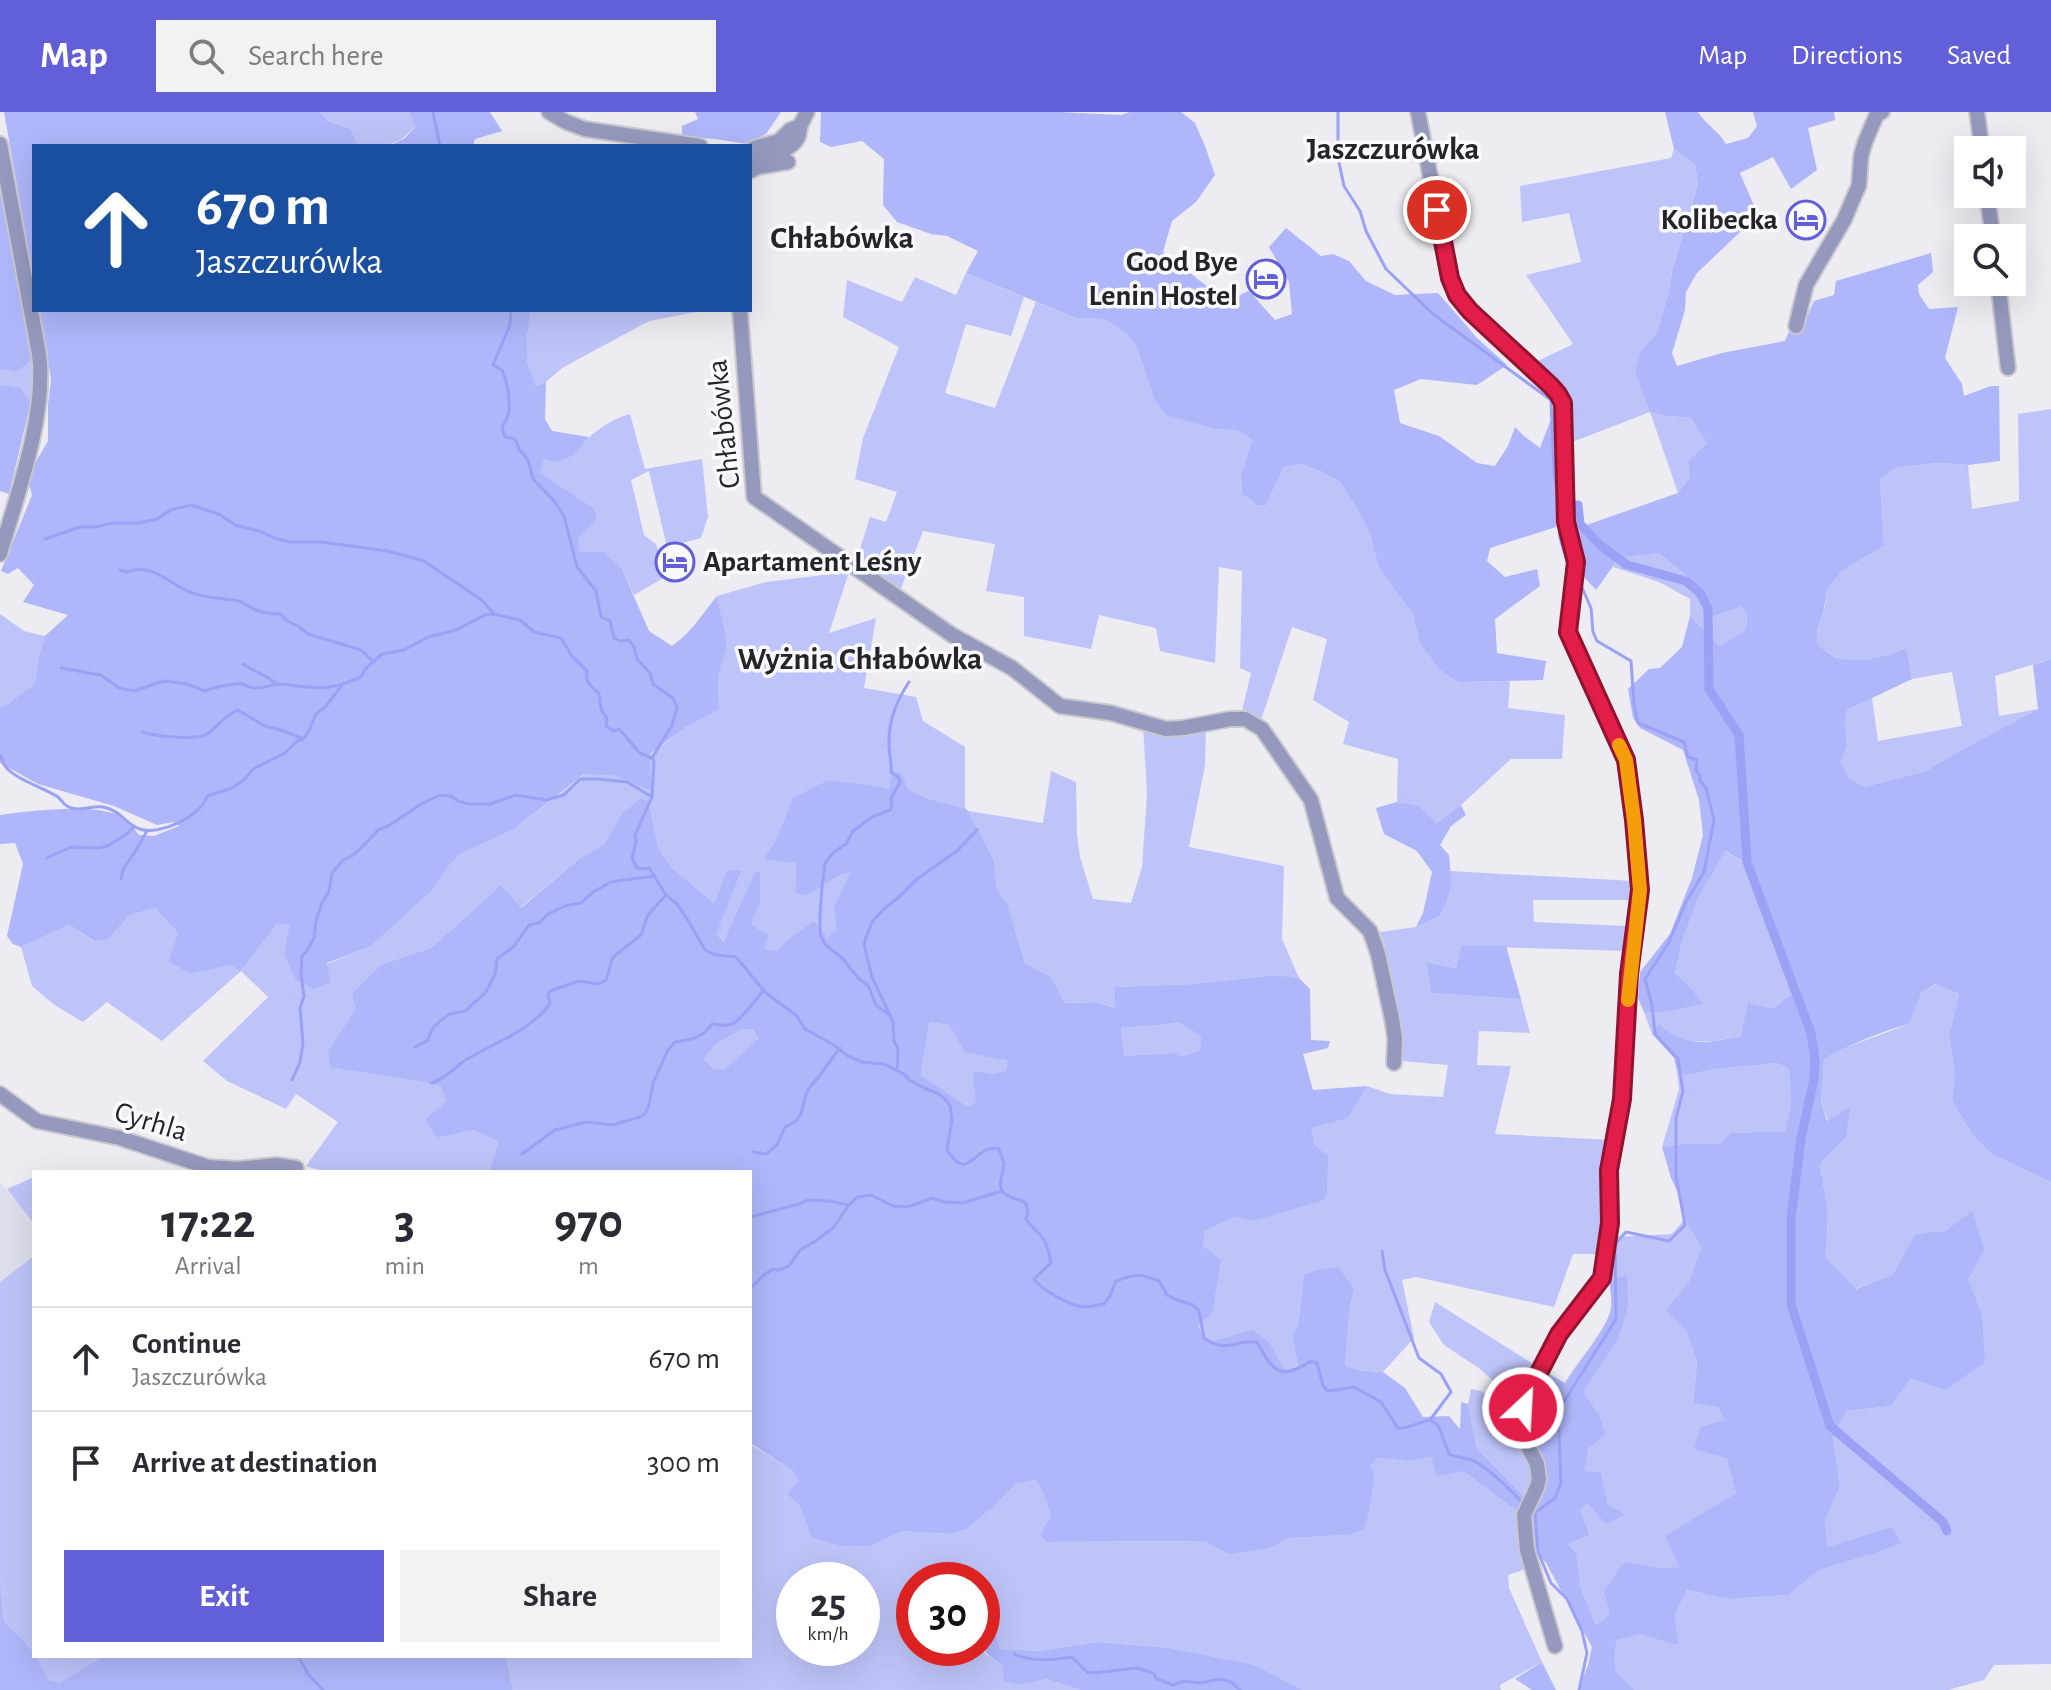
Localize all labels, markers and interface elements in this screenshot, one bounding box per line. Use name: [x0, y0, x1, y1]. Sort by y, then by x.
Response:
search box: [156, 20, 716, 92]
icon: search: [184, 34, 228, 78]
text: Map: [40, 37, 108, 75]
text: Search here: [248, 41, 384, 71]
text: Map: [1698, 42, 1747, 70]
text: Directions: [1791, 42, 1903, 70]
text: Saved: [1947, 42, 2011, 70]
district label: Jaszczurówka: [1306, 133, 1480, 165]
map controls: [1954, 136, 2026, 296]
button: sound: [1954, 136, 2026, 208]
icon: ahead: [64, 176, 168, 280]
pin: [1403, 176, 1471, 244]
text: 670 m: [196, 179, 330, 235]
icon: arrive: [1415, 188, 1459, 232]
hotel icon: Kolibecka: [1785, 199, 1827, 241]
place label: Kolibecka: [1661, 205, 1778, 235]
district label: Chłabówka: [770, 222, 914, 254]
button: search: [1954, 224, 2026, 296]
text: Jaszczurówka: [196, 244, 383, 280]
place label: Good Bye Lenin Hostel: [1088, 247, 1238, 311]
hotel icon: Good Bye Lenin Hostel: [1245, 258, 1287, 300]
street label: Chłabówka: [702, 358, 746, 490]
hotel icon: Apartament Leśny: [654, 541, 696, 583]
place label: Apartament Leśny: [703, 547, 922, 577]
district label: Wyżnia Chłabówka: [738, 643, 982, 675]
street label: Cyrhla: [111, 1097, 191, 1147]
text: 17:22: [161, 1199, 255, 1247]
text: 3: [394, 1199, 415, 1247]
text: 970: [554, 1199, 623, 1247]
text: Arrival: [175, 1253, 242, 1279]
text: min: [384, 1253, 425, 1279]
text: m: [578, 1253, 599, 1279]
text: Continue: [132, 1329, 241, 1359]
icon: ahead: [64, 1337, 108, 1381]
text: 670 m: [649, 1344, 720, 1374]
text: Jaszczurówka: [132, 1364, 267, 1390]
position arrow: [1481, 1366, 1565, 1450]
icon: arrive: [64, 1441, 108, 1485]
text: Arrive at destination: [132, 1448, 378, 1478]
text: 300 m: [647, 1448, 720, 1478]
button: Exit: [64, 1550, 384, 1642]
button: Share: [400, 1550, 720, 1642]
speed limit sign: 30: [896, 1562, 1000, 1666]
text: 25: [810, 1584, 846, 1624]
text: km/h: [807, 1624, 849, 1644]

